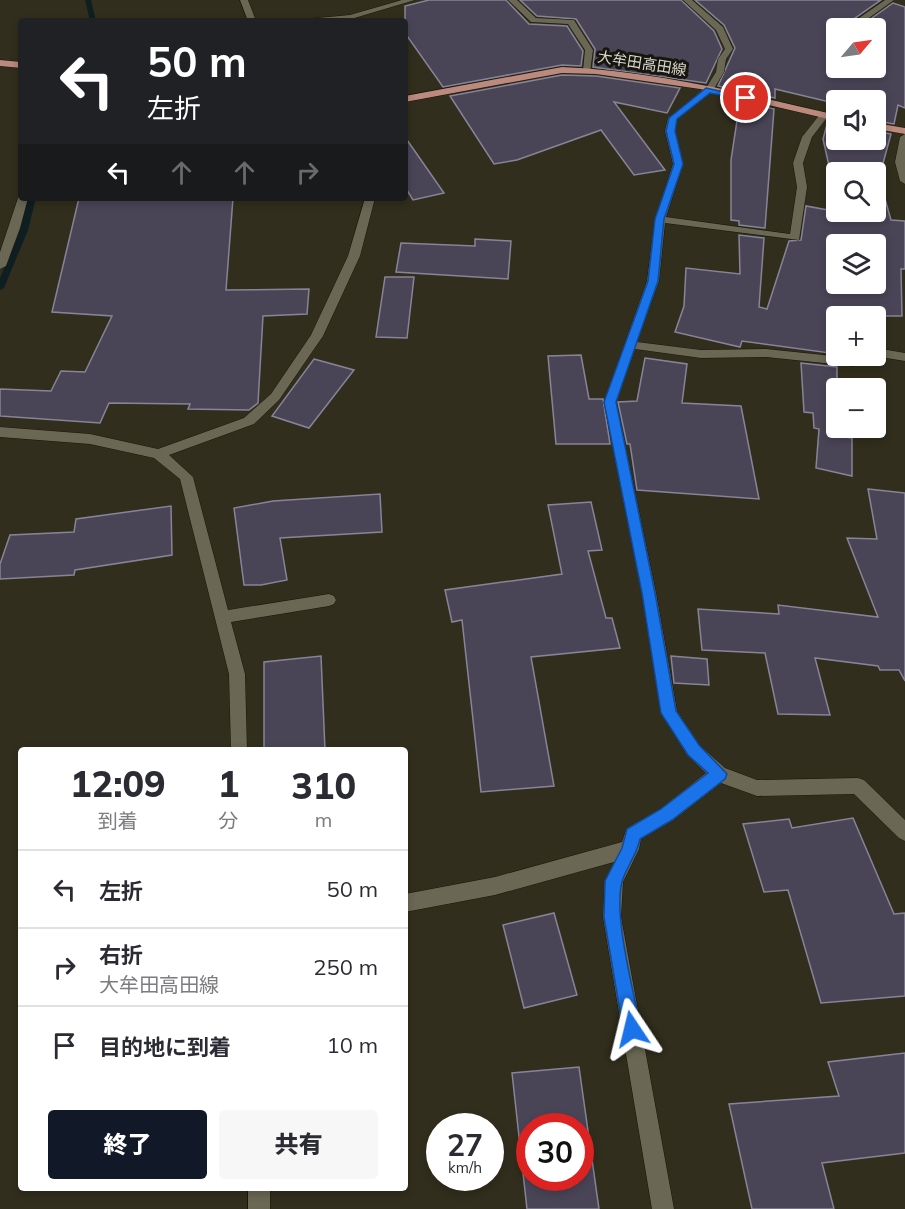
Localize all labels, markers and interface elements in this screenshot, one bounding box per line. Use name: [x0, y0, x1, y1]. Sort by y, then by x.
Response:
north arrow: [826, 18, 886, 78]
map controls: [826, 18, 886, 438]
text: 50 m: [147, 35, 247, 88]
icon: left: [48, 42, 126, 120]
street label: 大牟田高田線: [596, 47, 688, 79]
pin: [720, 72, 771, 123]
icon: arrive: [729, 81, 762, 114]
button: sound: [826, 90, 886, 150]
text: 左折: [147, 91, 201, 125]
icon: left: [102, 156, 135, 189]
icon: ahead: [165, 156, 198, 189]
icon: ahead: [228, 156, 261, 189]
icon: right: [291, 156, 324, 189]
button: search: [826, 162, 886, 222]
button: layers: [826, 234, 886, 294]
button: +: [826, 306, 886, 366]
button: −: [826, 378, 886, 438]
text: 12:09: [70, 761, 166, 806]
text: 1: [218, 761, 239, 806]
text: 310: [291, 763, 356, 808]
text: m: [315, 807, 332, 832]
text: 到着: [98, 808, 138, 833]
text: 分: [218, 808, 238, 833]
icon: left: [48, 873, 81, 906]
text: 50 m: [327, 875, 378, 903]
text: 左折: [99, 877, 143, 905]
text: 右折: [99, 941, 143, 969]
icon: right: [48, 951, 81, 984]
text: 250 m: [313, 953, 378, 981]
text: 大牟田高田線: [99, 972, 219, 997]
position arrow: [600, 997, 664, 1061]
icon: arrive: [48, 1029, 81, 1062]
text: 10 m: [327, 1031, 378, 1059]
text: 目的地に到着: [99, 1033, 231, 1061]
button: 終了: [48, 1110, 207, 1179]
button: 共有: [219, 1110, 378, 1179]
speed limit sign: 30: [516, 1113, 594, 1191]
text: 27: [447, 1126, 483, 1164]
text: km/h: [448, 1158, 482, 1177]

